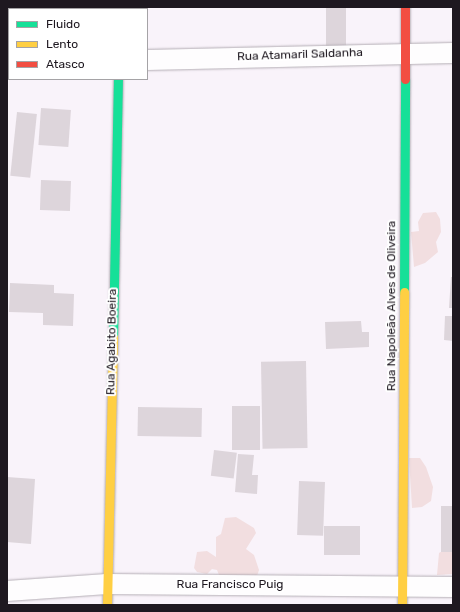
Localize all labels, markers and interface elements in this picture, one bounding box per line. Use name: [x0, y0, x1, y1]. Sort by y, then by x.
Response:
legend: [8, 8, 148, 80]
text: Fluido: [46, 17, 80, 31]
text: Lento: [46, 37, 78, 51]
street label: Rua Atamaril Saldanha: [237, 46, 363, 64]
text: Atasco: [46, 57, 85, 71]
street label: Rua Napoleão Alves de Oliveira: [385, 221, 399, 391]
street label: Rua Agabito Boeira: [104, 289, 120, 395]
street label: Rua Francisco Puig: [177, 578, 283, 592]

